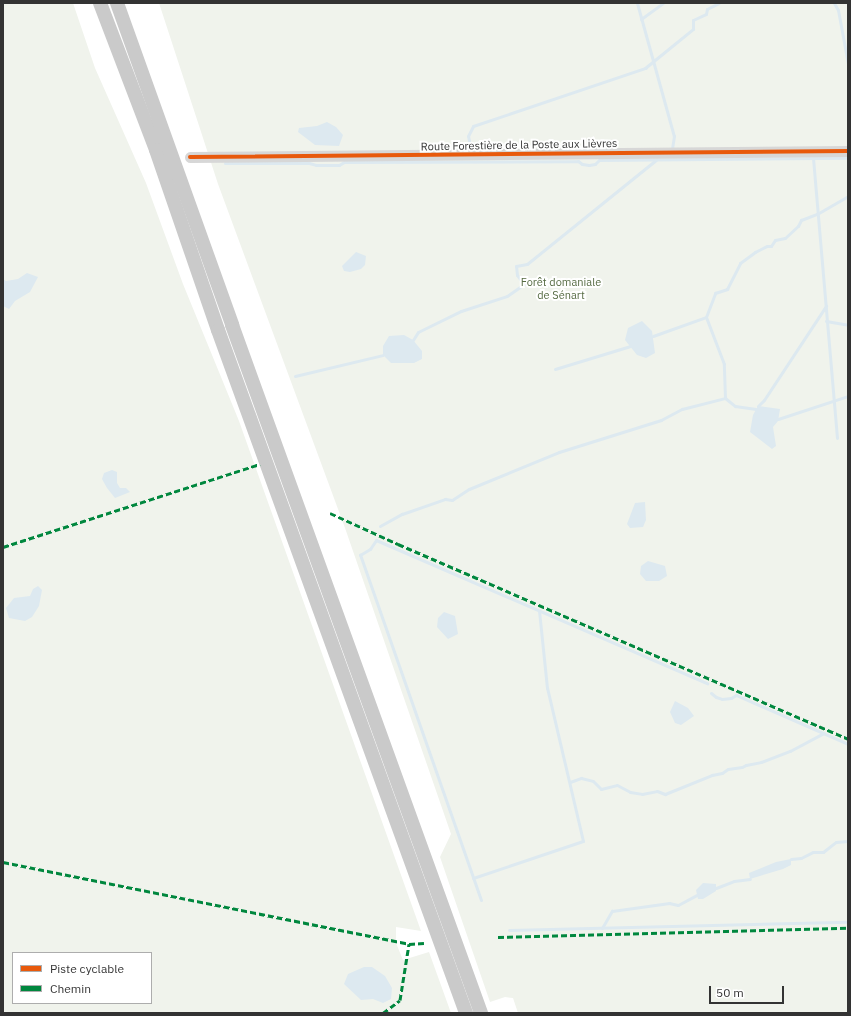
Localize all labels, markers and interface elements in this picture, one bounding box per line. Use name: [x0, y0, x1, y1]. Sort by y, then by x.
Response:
street label: Route Forestière de la Poste aux Lièvres: [421, 137, 617, 153]
park label: Forêt domaniale de Sénart: [521, 276, 601, 302]
legend: [12, 952, 152, 1004]
text: Piste cyclable: [50, 961, 124, 976]
scale bar: [711, 978, 786, 1004]
text: Chemin: [50, 981, 91, 996]
text: 50 m: [716, 985, 744, 1000]

